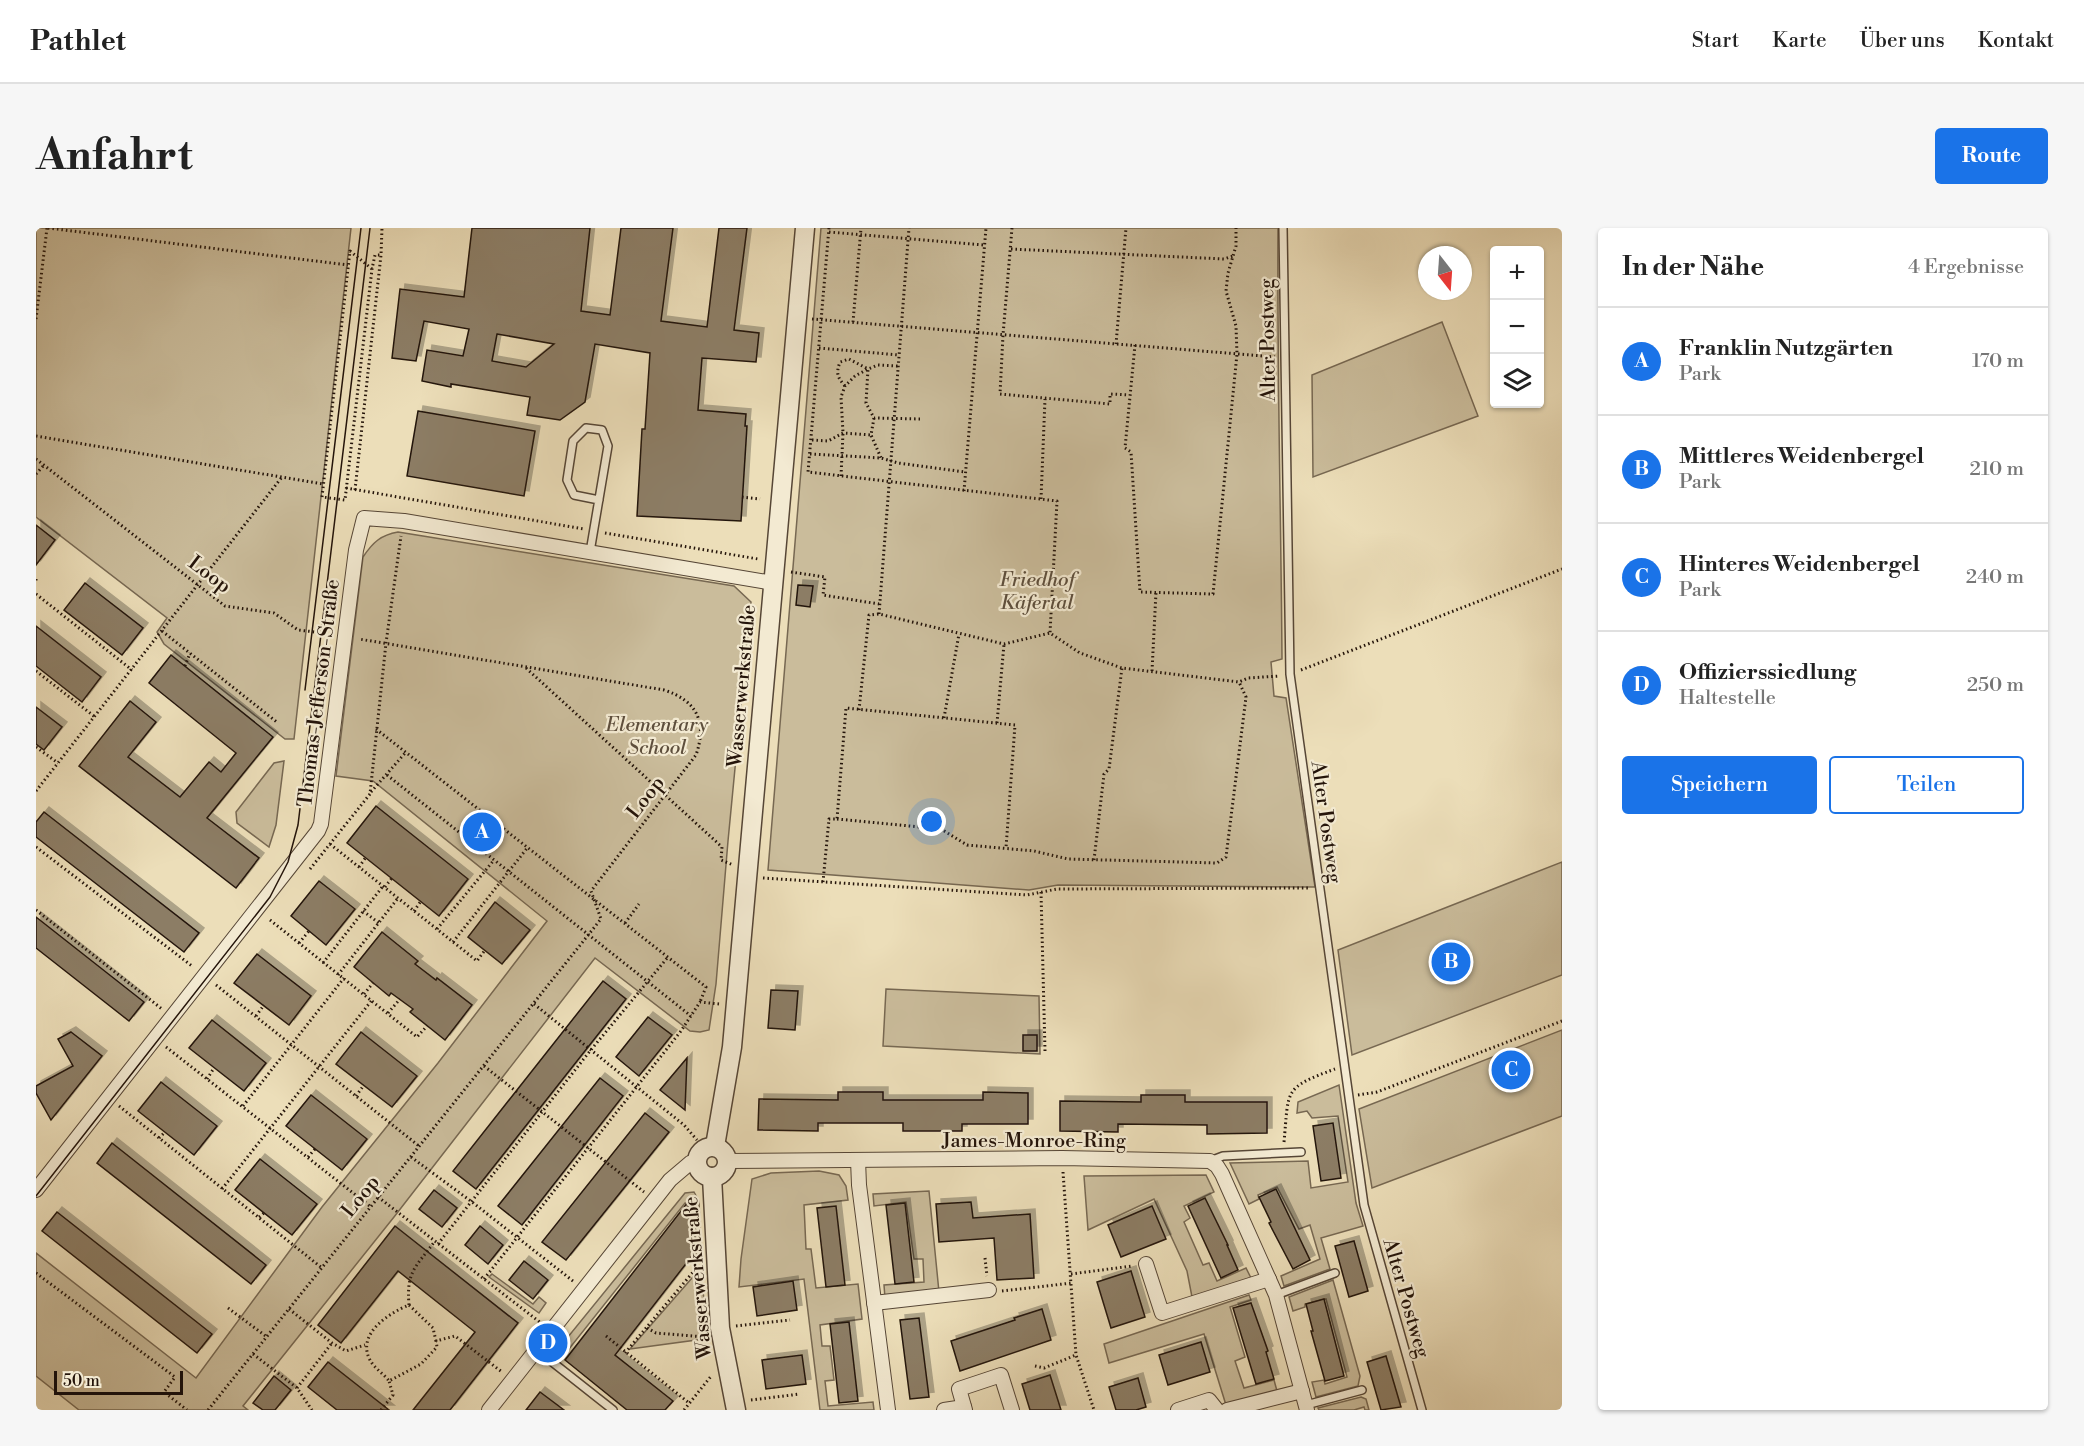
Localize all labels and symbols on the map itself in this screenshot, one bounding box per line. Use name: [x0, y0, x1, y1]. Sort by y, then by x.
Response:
north arrow: [1418, 246, 1472, 300]
street label: Alter Postweg: [1255, 278, 1282, 403]
street label: Loop: [183, 551, 236, 599]
park label: Friedhof Käfertal: [999, 568, 1080, 616]
street label: Thomas-Jefferson-Straße: [293, 578, 346, 809]
street label: Wasserwerkstraße: [723, 604, 762, 770]
park label: Elementary School: [605, 713, 709, 761]
street label: Alter Postweg: [1304, 759, 1347, 886]
street label: Loop: [622, 772, 671, 824]
your location: [917, 807, 946, 836]
pin: A: [462, 810, 502, 854]
pin: B: [1432, 940, 1470, 984]
pin: C: [1492, 1048, 1530, 1092]
street label: James-Monroe-Ring: [941, 1129, 1127, 1154]
street label: Loop: [337, 1171, 386, 1223]
street label: Wasserwerkstraße: [679, 1195, 718, 1361]
street label: Alter Postweg: [1376, 1235, 1435, 1362]
pin: D: [528, 1320, 568, 1366]
scale bar: [54, 1368, 183, 1396]

